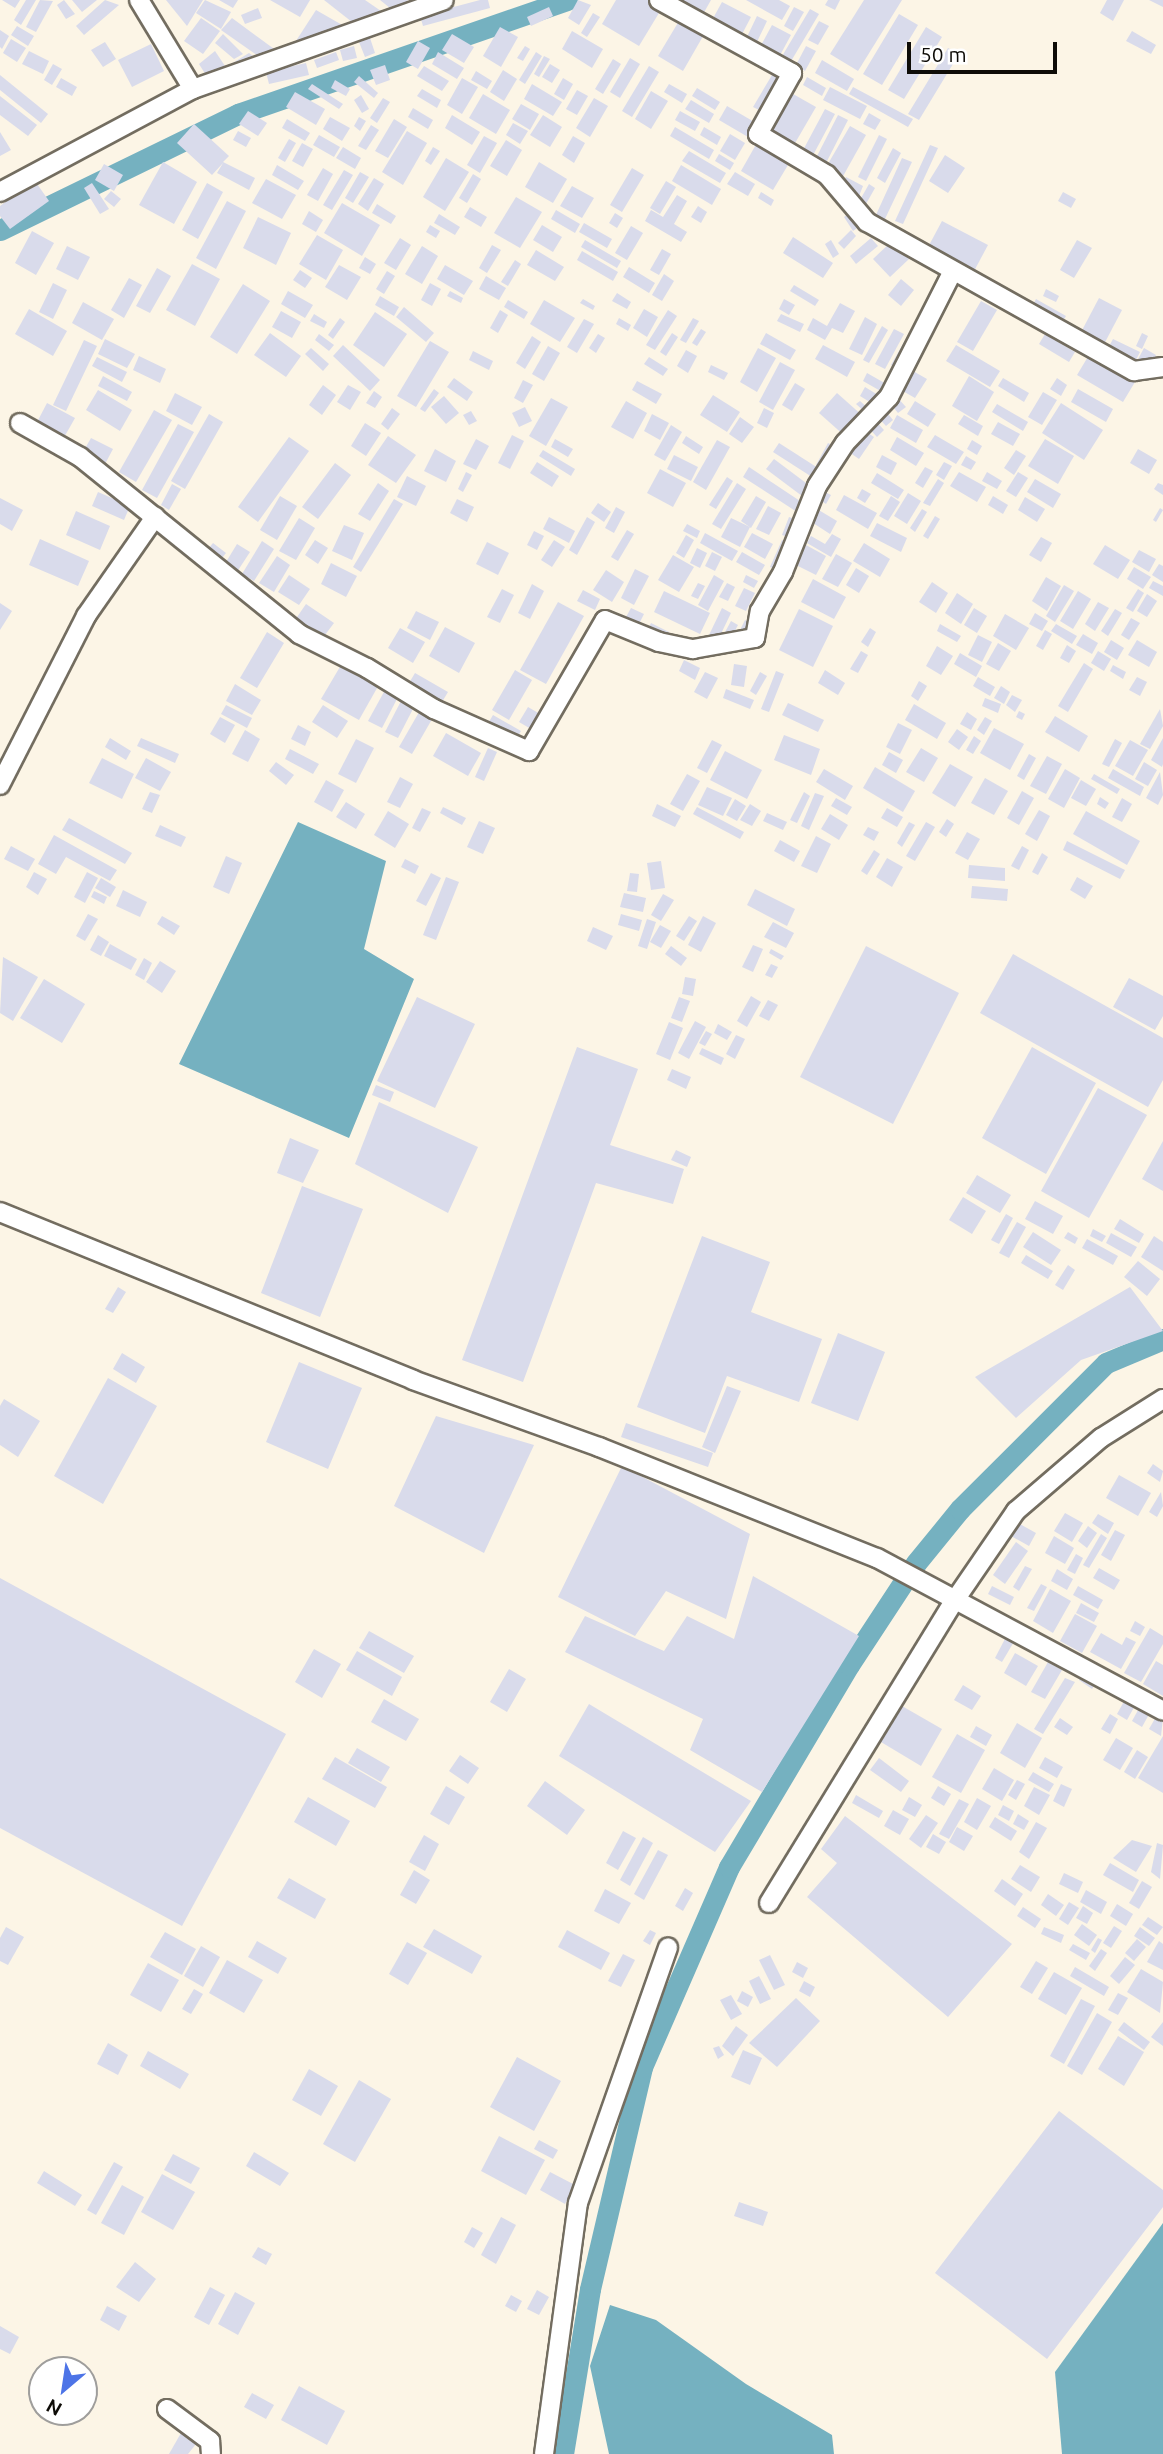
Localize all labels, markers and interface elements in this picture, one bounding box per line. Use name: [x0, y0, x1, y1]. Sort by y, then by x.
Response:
scale bar: [911, 28, 1062, 72]
text: 50 m: [920, 42, 967, 66]
north arrow: [28, 2356, 98, 2426]
text: N: [42, 2395, 65, 2421]

